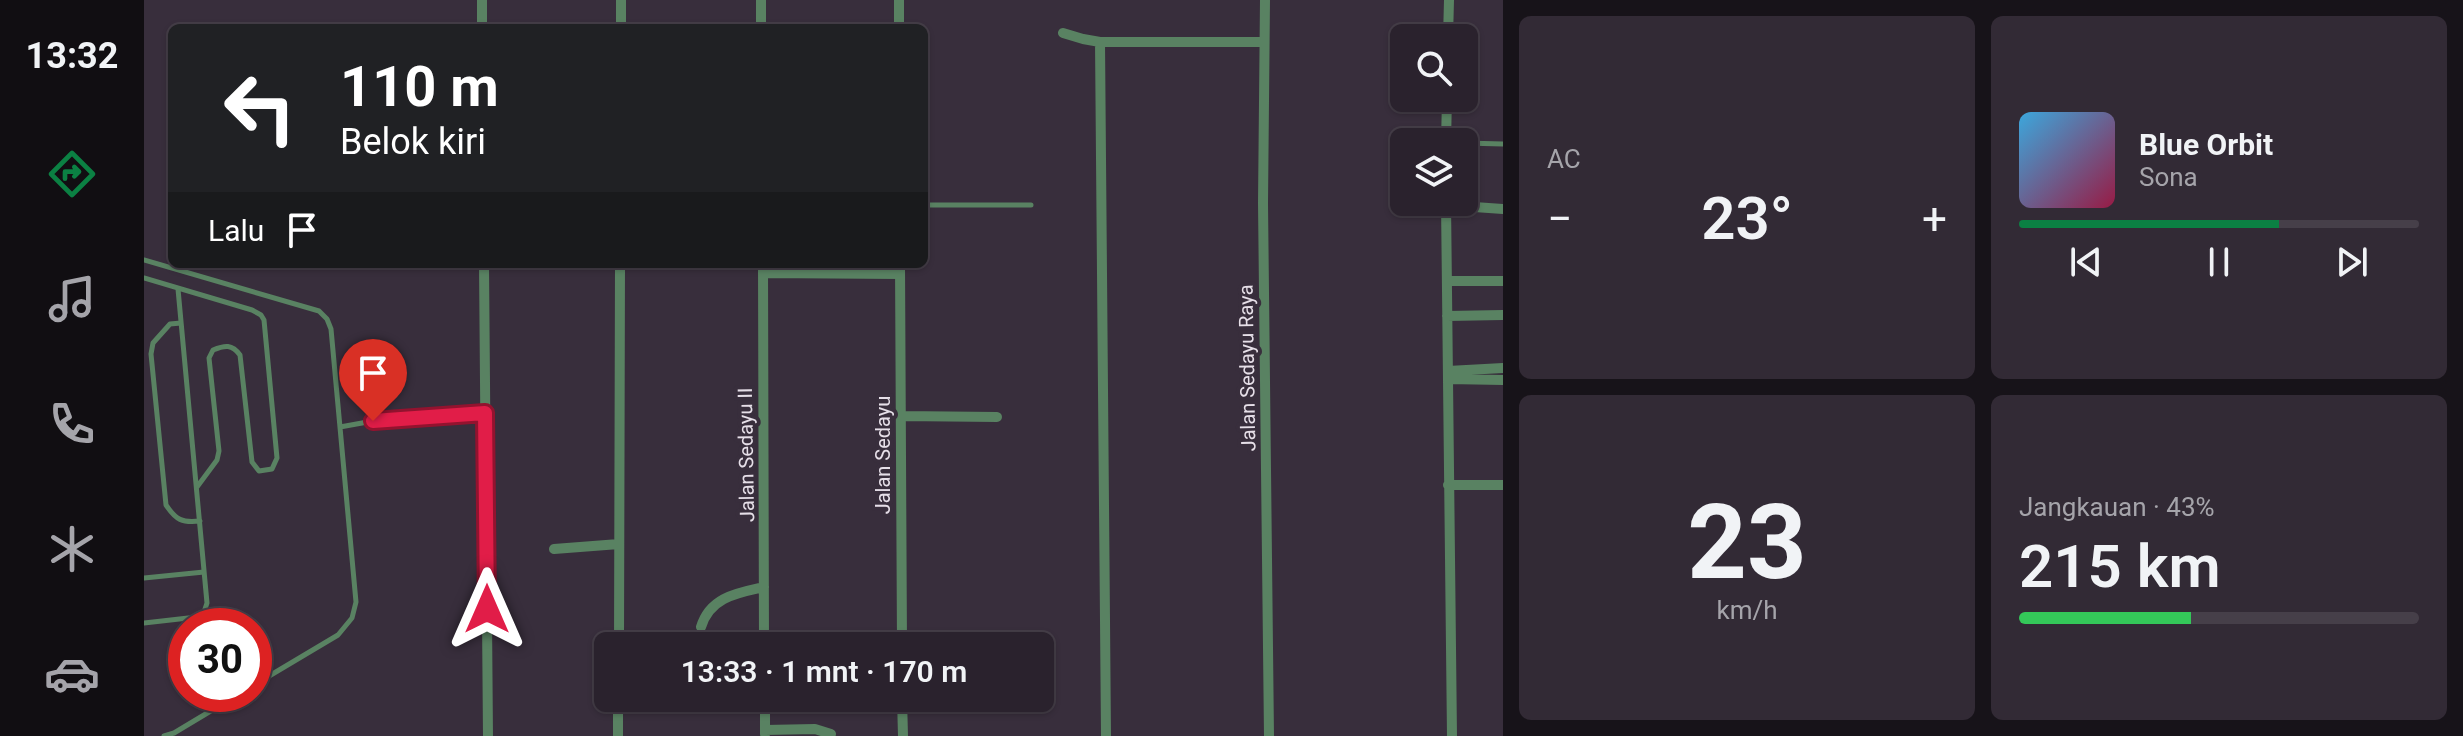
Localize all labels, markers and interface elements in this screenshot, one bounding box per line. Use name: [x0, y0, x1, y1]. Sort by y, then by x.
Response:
map controls: [1390, 24, 1478, 216]
button: search: [1390, 24, 1478, 112]
text: 13:32: [26, 35, 118, 77]
text: 110 m: [340, 54, 499, 120]
icon: left: [208, 56, 312, 160]
text: Belok kiri: [340, 121, 486, 163]
text: Blue Orbit: [2139, 127, 2273, 162]
button: layers: [1390, 128, 1478, 216]
text: AC: [1547, 144, 1581, 174]
icon: directions: [44, 146, 100, 202]
text: Sona: [2139, 162, 2198, 192]
text: 23°: [1701, 183, 1793, 254]
text: −: [1547, 193, 1572, 245]
text: +: [1922, 193, 1947, 245]
icon: arrive: [280, 208, 324, 252]
text: Lalu: [208, 213, 264, 248]
icon: previous: [2064, 240, 2108, 284]
icon: pause: [2197, 240, 2241, 284]
icon: next: [2330, 240, 2374, 284]
icon: music: [44, 271, 100, 327]
street label: Jalan Sedayu Raya: [1234, 284, 1260, 452]
pin: [339, 339, 407, 421]
icon: arrive: [351, 351, 395, 395]
street label: Jalan Sedayu II: [733, 388, 759, 522]
icon: phone: [44, 396, 100, 452]
street label: Jalan Sedayu: [871, 396, 895, 514]
text: 23: [1687, 482, 1807, 603]
text: Jangkauan · 43%: [2019, 492, 2215, 522]
icon: climate: [44, 521, 100, 577]
text: 215 km: [2019, 531, 2221, 602]
position arrow: [445, 567, 529, 651]
text: km/h: [1716, 595, 1778, 625]
speed limit sign: 30: [168, 608, 272, 712]
icon: car: [44, 646, 100, 702]
text: 13:33 · 1 mnt · 170 m: [681, 654, 967, 689]

